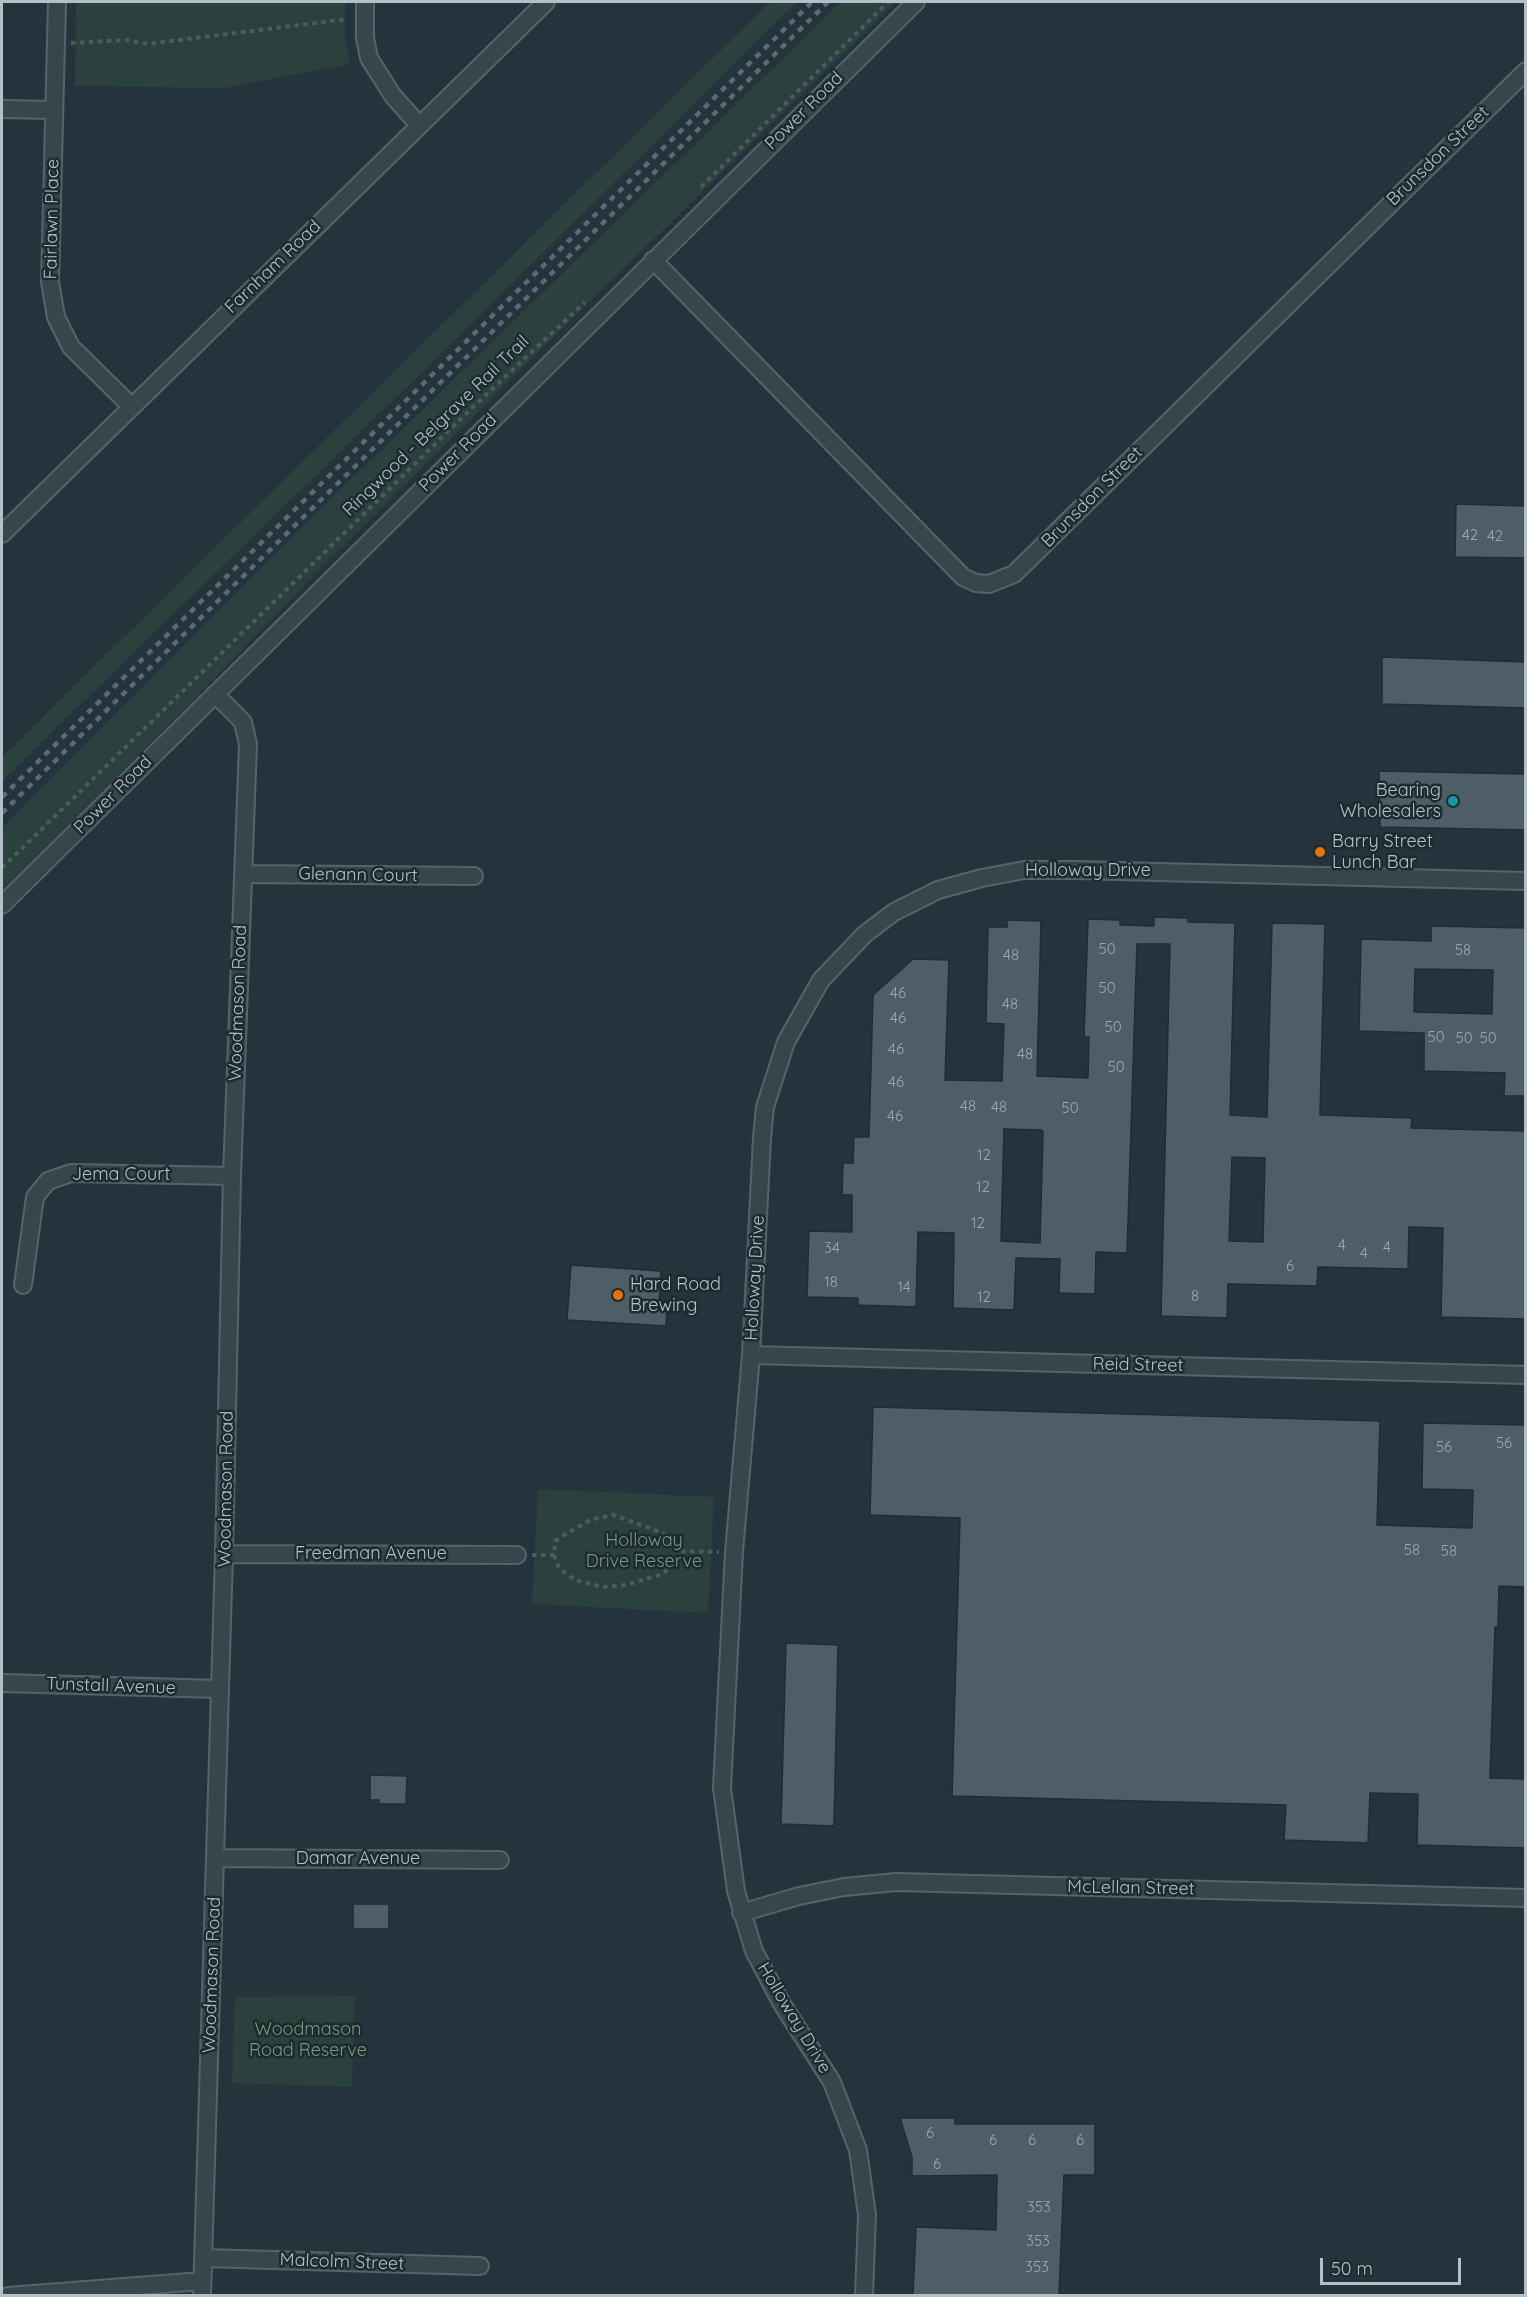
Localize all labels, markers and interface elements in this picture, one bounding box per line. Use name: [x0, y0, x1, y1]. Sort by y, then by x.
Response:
street label: Power Road: [760, 67, 848, 155]
street label: Brunsdon Street: [1382, 102, 1494, 210]
street label: Fairlawn Place: [40, 159, 64, 279]
street label: Farnham Road: [220, 216, 326, 318]
street label: Ringwood - Belgrave Rail Trail: [338, 331, 534, 521]
street label: Power Road: [414, 409, 502, 497]
street label: Brunsdon Street: [1037, 442, 1147, 552]
house number: 42: [1462, 526, 1478, 544]
house number: 42: [1487, 527, 1503, 545]
street label: Power Road: [69, 751, 157, 839]
place label: Bearing Wholesalers: [1339, 780, 1441, 822]
marker: Bearing Wholesalers: [1446, 794, 1460, 808]
place label: Barry Street Lunch Bar: [1332, 831, 1433, 874]
marker: Barry Street Lunch Bar: [1313, 845, 1327, 859]
street label: Holloway Drive: [1025, 860, 1151, 882]
street label: Glenann Court: [298, 863, 418, 887]
street label: Woodmason Road: [224, 924, 252, 1082]
house number: 50: [1098, 940, 1116, 958]
house number: 58: [1455, 941, 1471, 959]
house number: 48: [1003, 946, 1019, 964]
house number: 50: [1098, 979, 1116, 997]
house number: 46: [890, 984, 906, 1002]
house number: 48: [1002, 995, 1018, 1013]
house number: 46: [890, 1009, 906, 1027]
house number: 50: [1104, 1018, 1122, 1036]
house number: 50: [1427, 1028, 1445, 1046]
house number: 50: [1455, 1029, 1473, 1047]
house number: 50: [1479, 1029, 1497, 1047]
house number: 46: [888, 1040, 904, 1058]
house number: 48: [1017, 1045, 1033, 1063]
house number: 50: [1107, 1058, 1125, 1076]
house number: 46: [888, 1073, 904, 1091]
house number: 48: [960, 1097, 976, 1115]
house number: 48: [991, 1098, 1007, 1116]
house number: 50: [1061, 1099, 1079, 1117]
house number: 46: [887, 1107, 903, 1125]
house number: 12: [977, 1146, 991, 1164]
street label: Jema Court: [72, 1164, 170, 1186]
house number: 12: [976, 1178, 990, 1196]
house number: 12: [971, 1214, 985, 1232]
street label: Holloway Drive: [741, 1215, 769, 1341]
house number: 4: [1338, 1236, 1346, 1254]
house number: 4: [1383, 1238, 1391, 1256]
house number: 34: [824, 1239, 840, 1257]
house number: 4: [1360, 1244, 1368, 1262]
house number: 6: [1286, 1257, 1294, 1275]
house number: 18: [824, 1273, 838, 1291]
place label: Hard Road Brewing: [630, 1274, 721, 1316]
house number: 14: [897, 1278, 911, 1296]
house number: 8: [1191, 1287, 1199, 1305]
marker: Hard Road Brewing: [611, 1288, 625, 1302]
house number: 12: [977, 1288, 991, 1306]
street label: Reid Street: [1092, 1353, 1184, 1377]
street label: Woodmason Road: [214, 1411, 238, 1567]
house number: 56: [1496, 1434, 1512, 1452]
house number: 56: [1436, 1438, 1452, 1456]
park label: Holloway Drive Reserve: [586, 1530, 702, 1572]
house number: 58: [1404, 1541, 1420, 1559]
house number: 58: [1441, 1542, 1457, 1560]
street label: Freedman Avenue: [295, 1543, 447, 1565]
street label: Tunstall Avenue: [46, 1673, 176, 1699]
street label: Damar Avenue: [296, 1848, 420, 1870]
street label: McLellan Street: [1067, 1876, 1195, 1900]
street label: Woodmason Road: [198, 1896, 226, 2054]
street label: Holloway Drive: [752, 1959, 836, 2077]
park label: Woodmason Road Reserve: [249, 2019, 367, 2062]
house number: 6: [926, 2124, 934, 2142]
house number: 6: [989, 2131, 997, 2149]
house number: 6: [1028, 2131, 1036, 2149]
house number: 6: [1076, 2131, 1084, 2149]
house number: 6: [933, 2155, 941, 2173]
house number: 353: [1027, 2198, 1051, 2216]
house number: 353: [1026, 2232, 1050, 2250]
scale bar: [1323, 2246, 1464, 2284]
street label: Malcolm Street: [279, 2249, 405, 2275]
text: 50 m: [1331, 2257, 1373, 2280]
house number: 353: [1025, 2258, 1049, 2276]

